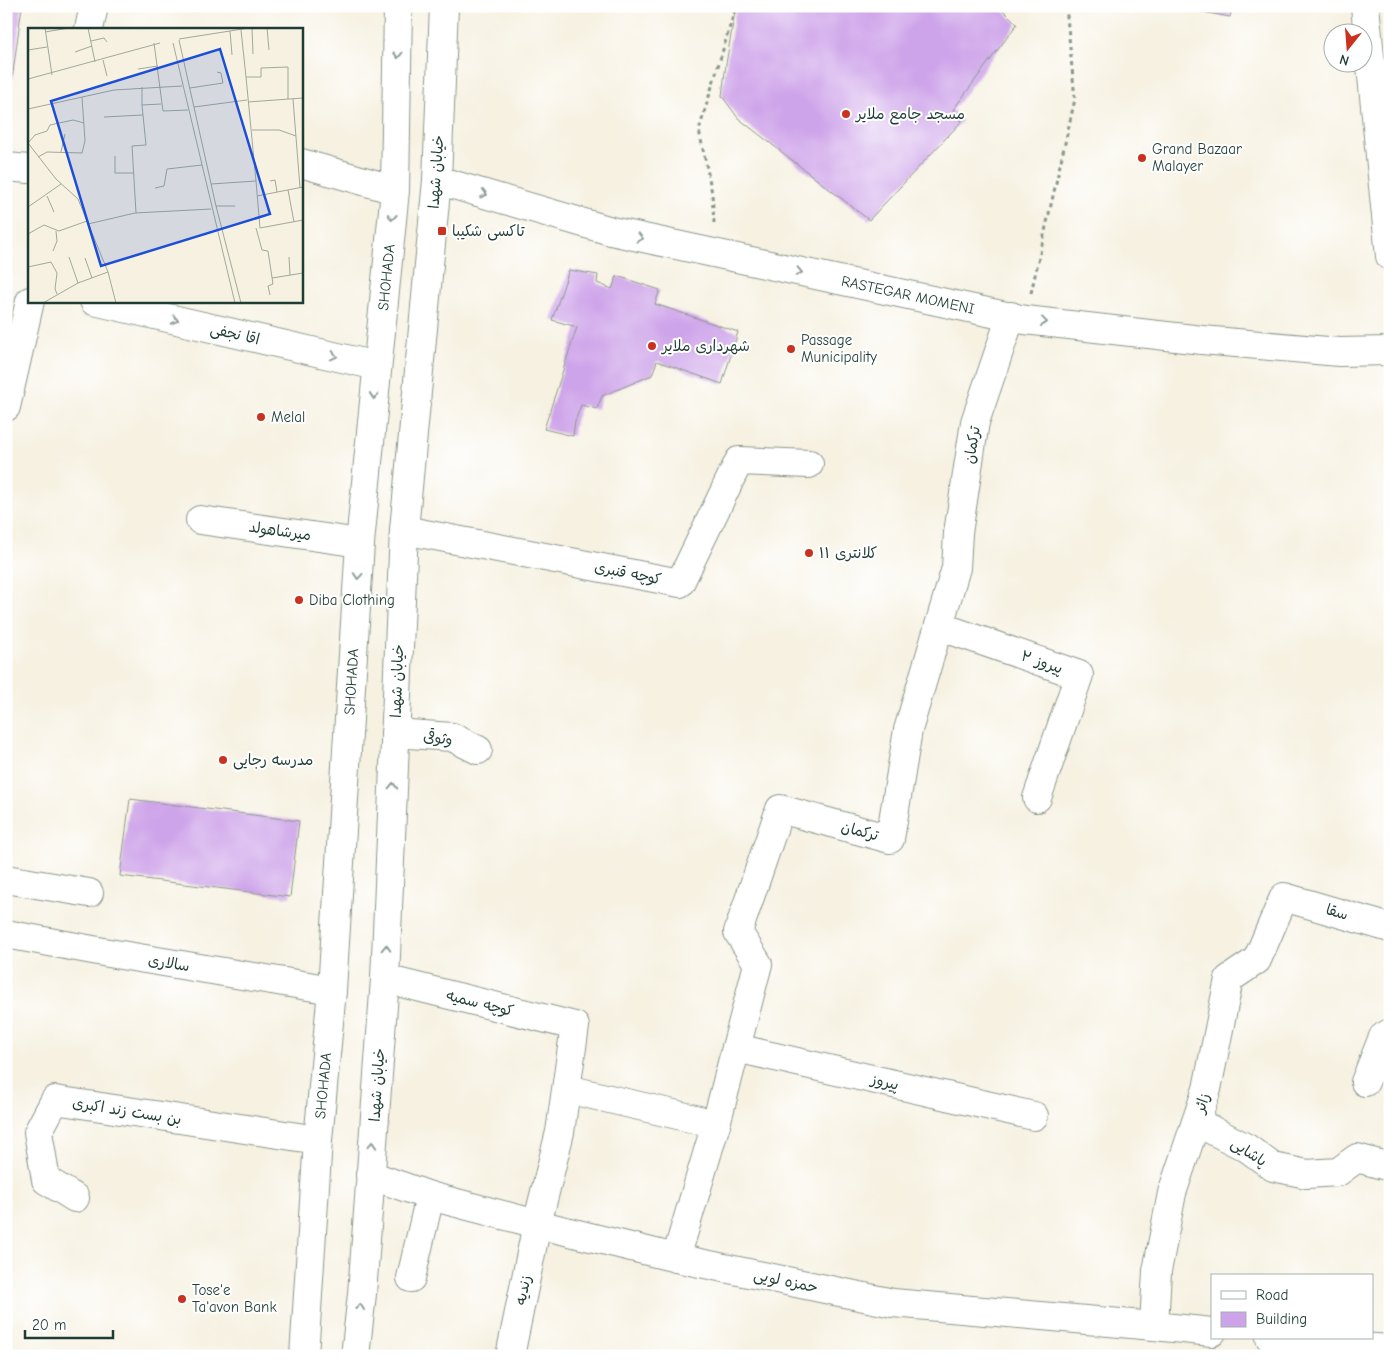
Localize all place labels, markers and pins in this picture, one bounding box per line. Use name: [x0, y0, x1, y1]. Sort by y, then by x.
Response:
place label: مسجد جامع ملایر: [854, 105, 965, 125]
marker: مسجد جامع ملایر: [840, 108, 852, 120]
place label: Grand Bazaar Malayer: [1152, 140, 1242, 175]
marker: Grand Bazaar Malayer: [1136, 152, 1148, 164]
place label: تاکسی شکیبا: [452, 222, 525, 241]
marker: تاکسی شکیبا: [436, 225, 448, 237]
place label: Passage Municipality: [801, 331, 877, 366]
place label: شهرداری ملایر: [660, 337, 750, 355]
marker: شهرداری ملایر: [646, 340, 658, 352]
marker: Passage Municipality: [785, 343, 797, 355]
place label: Melal: [271, 408, 305, 426]
marker: Melal: [255, 411, 267, 423]
place label: کلانتری ۱۱: [819, 544, 877, 562]
marker: کلانتری ۱۱: [803, 547, 815, 559]
place label: Diba Clothing: [309, 591, 395, 609]
marker: Diba Clothing: [293, 594, 305, 606]
place label: مدرسه رجایی: [233, 751, 313, 770]
marker: مدرسه رجایی: [217, 754, 229, 766]
place label: Tose'e Ta'avon Bank: [192, 1281, 277, 1316]
marker: Tose'e Ta'avon Bank: [176, 1293, 188, 1305]

